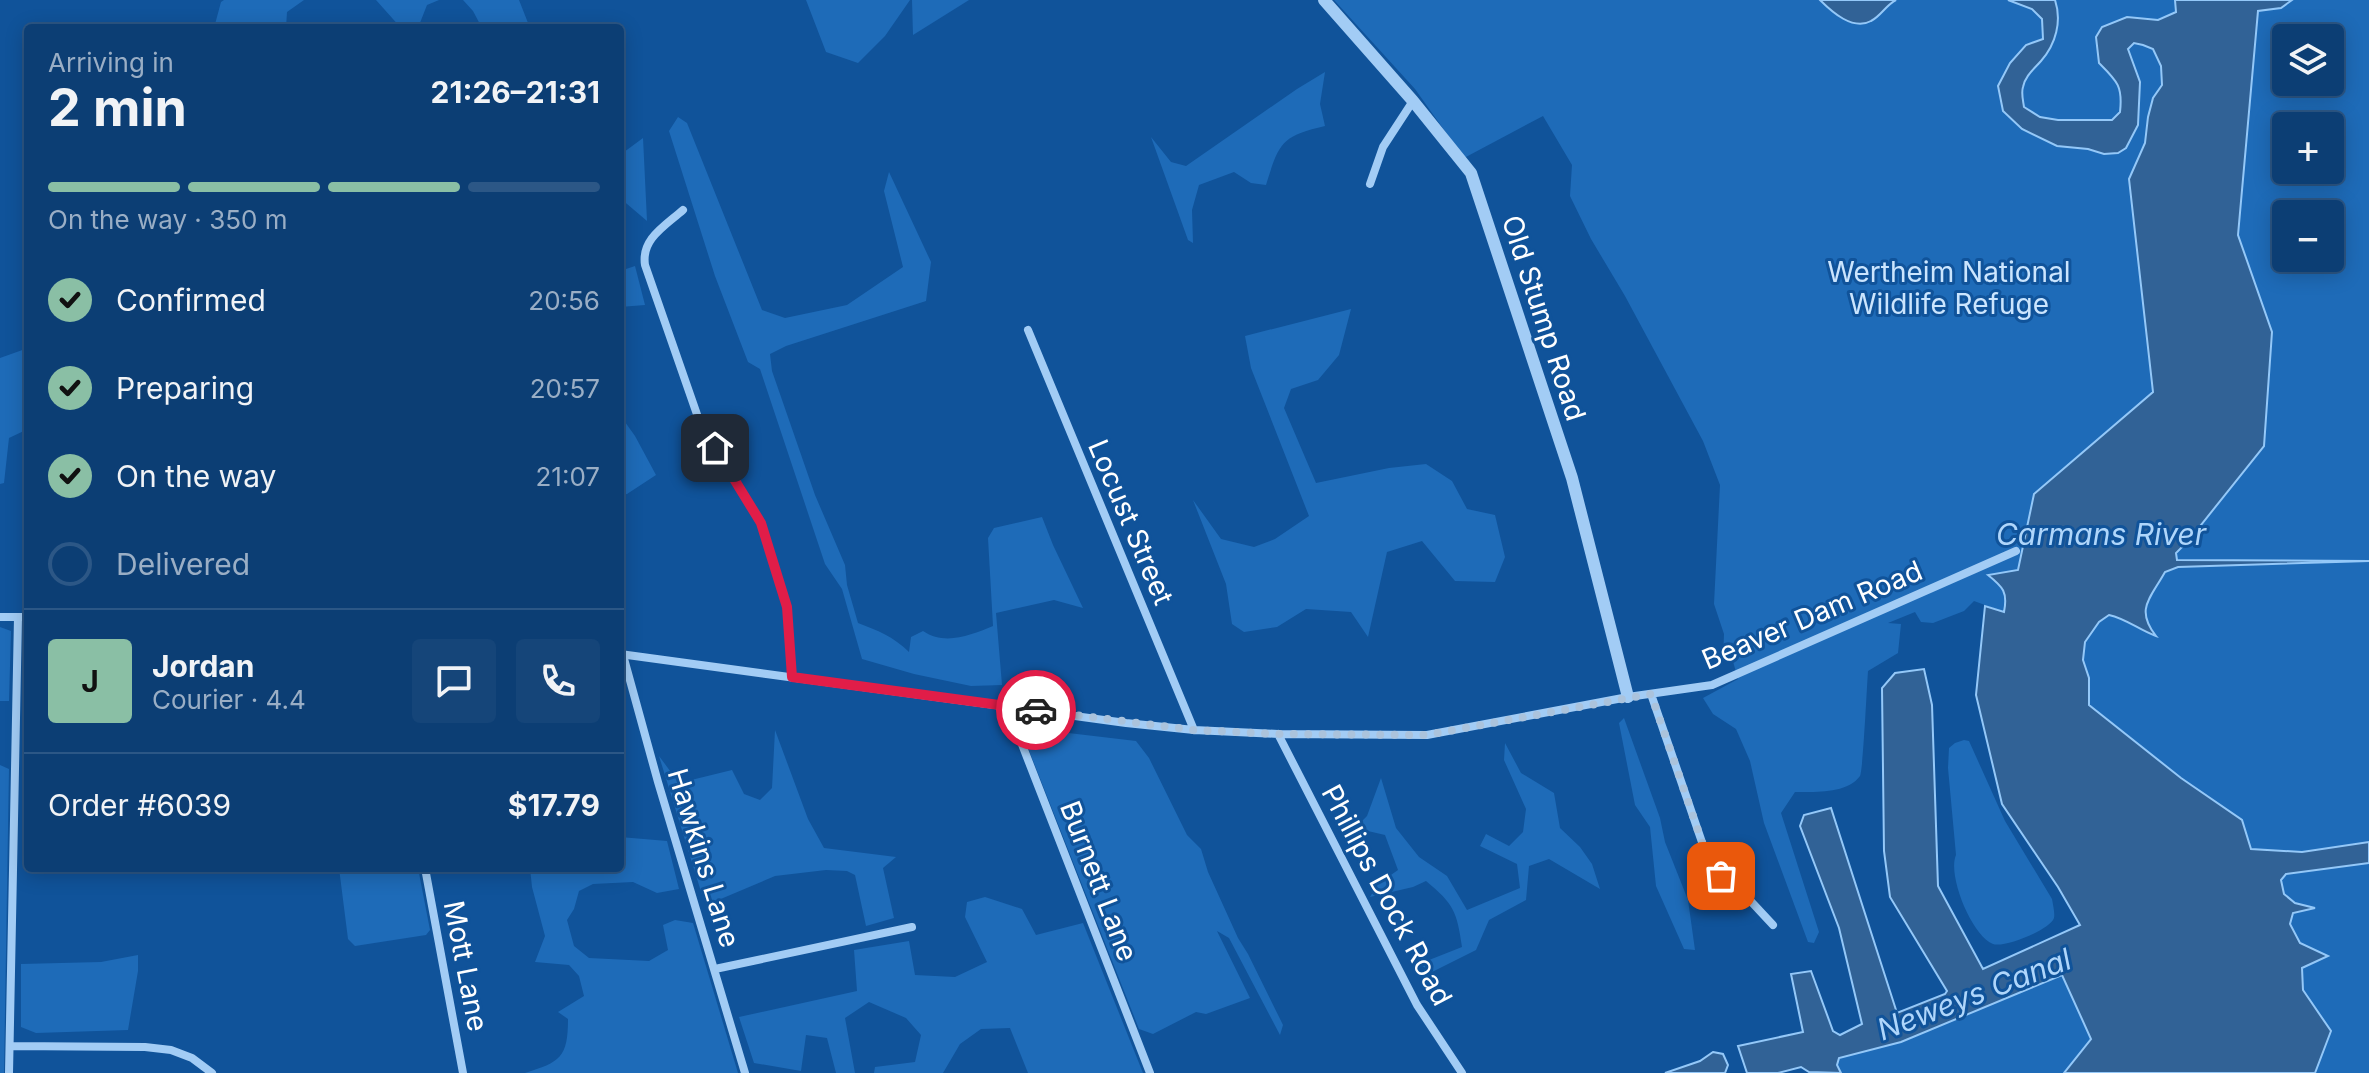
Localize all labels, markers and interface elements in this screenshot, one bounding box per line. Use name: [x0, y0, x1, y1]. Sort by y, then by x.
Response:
map controls: [2272, 24, 2344, 272]
button: layers: [2272, 24, 2344, 96]
text: Arriving in: [48, 47, 174, 78]
text: 21:26–21:31: [431, 74, 600, 110]
text: 2 min: [48, 76, 187, 139]
button: +: [2272, 112, 2344, 184]
button: −: [2272, 200, 2344, 272]
text: On the way · 350 m: [48, 204, 287, 235]
street label: Old Stump Road: [1495, 211, 1593, 425]
park label: Wertheim National Wildlife Refuge: [1827, 255, 2071, 321]
icon: check: [48, 278, 92, 322]
text: Confirmed: [116, 282, 266, 318]
text: 20:56: [528, 285, 600, 316]
icon: check: [48, 366, 92, 410]
text: Preparing: [116, 370, 254, 406]
text: 20:57: [530, 373, 600, 404]
pin: [681, 414, 749, 482]
icon: home: [693, 426, 737, 470]
street label: Locust Street: [1081, 434, 1181, 610]
icon: check: [48, 454, 92, 498]
text: On the way: [116, 458, 276, 494]
text: 21:07: [535, 461, 600, 492]
water label: Carmans River: [1996, 516, 2207, 552]
text: Delivered: [116, 546, 250, 582]
street label: Beaver Dam Road: [1697, 553, 1927, 677]
button: chat: [412, 639, 496, 723]
button: phone: [516, 639, 600, 723]
text: Jordan: [152, 648, 254, 684]
text: J: [81, 663, 99, 699]
courier: [996, 670, 1076, 750]
text: Courier · 4.4: [152, 684, 306, 715]
icon: car: [1014, 688, 1058, 732]
street label: Hawkins Lane: [661, 764, 747, 952]
street label: Phillips Dock Road: [1314, 779, 1460, 1011]
text: Order #6039: [48, 787, 231, 823]
text: $17.79: [508, 787, 600, 823]
street label: Burnett Lane: [1053, 796, 1145, 966]
pin: [1687, 842, 1755, 910]
icon: bag: [1699, 854, 1743, 898]
street label: Mott Lane: [437, 898, 495, 1034]
water label: Neweys Canal: [1872, 940, 2077, 1048]

